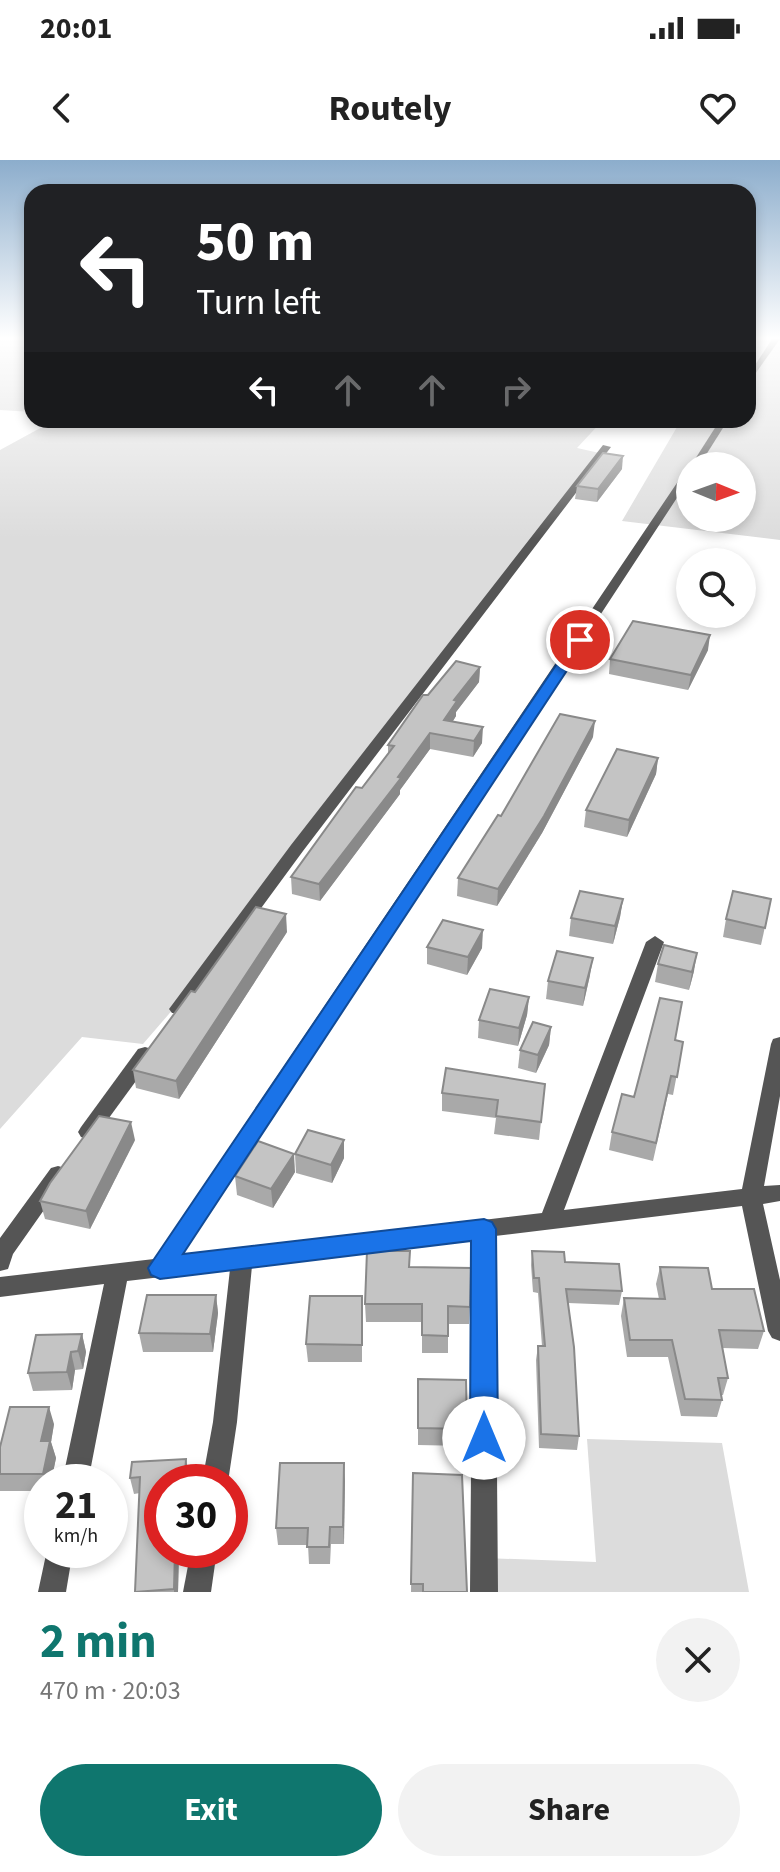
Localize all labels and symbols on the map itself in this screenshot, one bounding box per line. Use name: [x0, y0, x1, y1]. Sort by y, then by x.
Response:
north arrow: [676, 452, 756, 532]
pin: [546, 606, 614, 674]
position arrow: [442, 1396, 526, 1480]
speed limit sign: 30: [144, 1464, 248, 1568]

